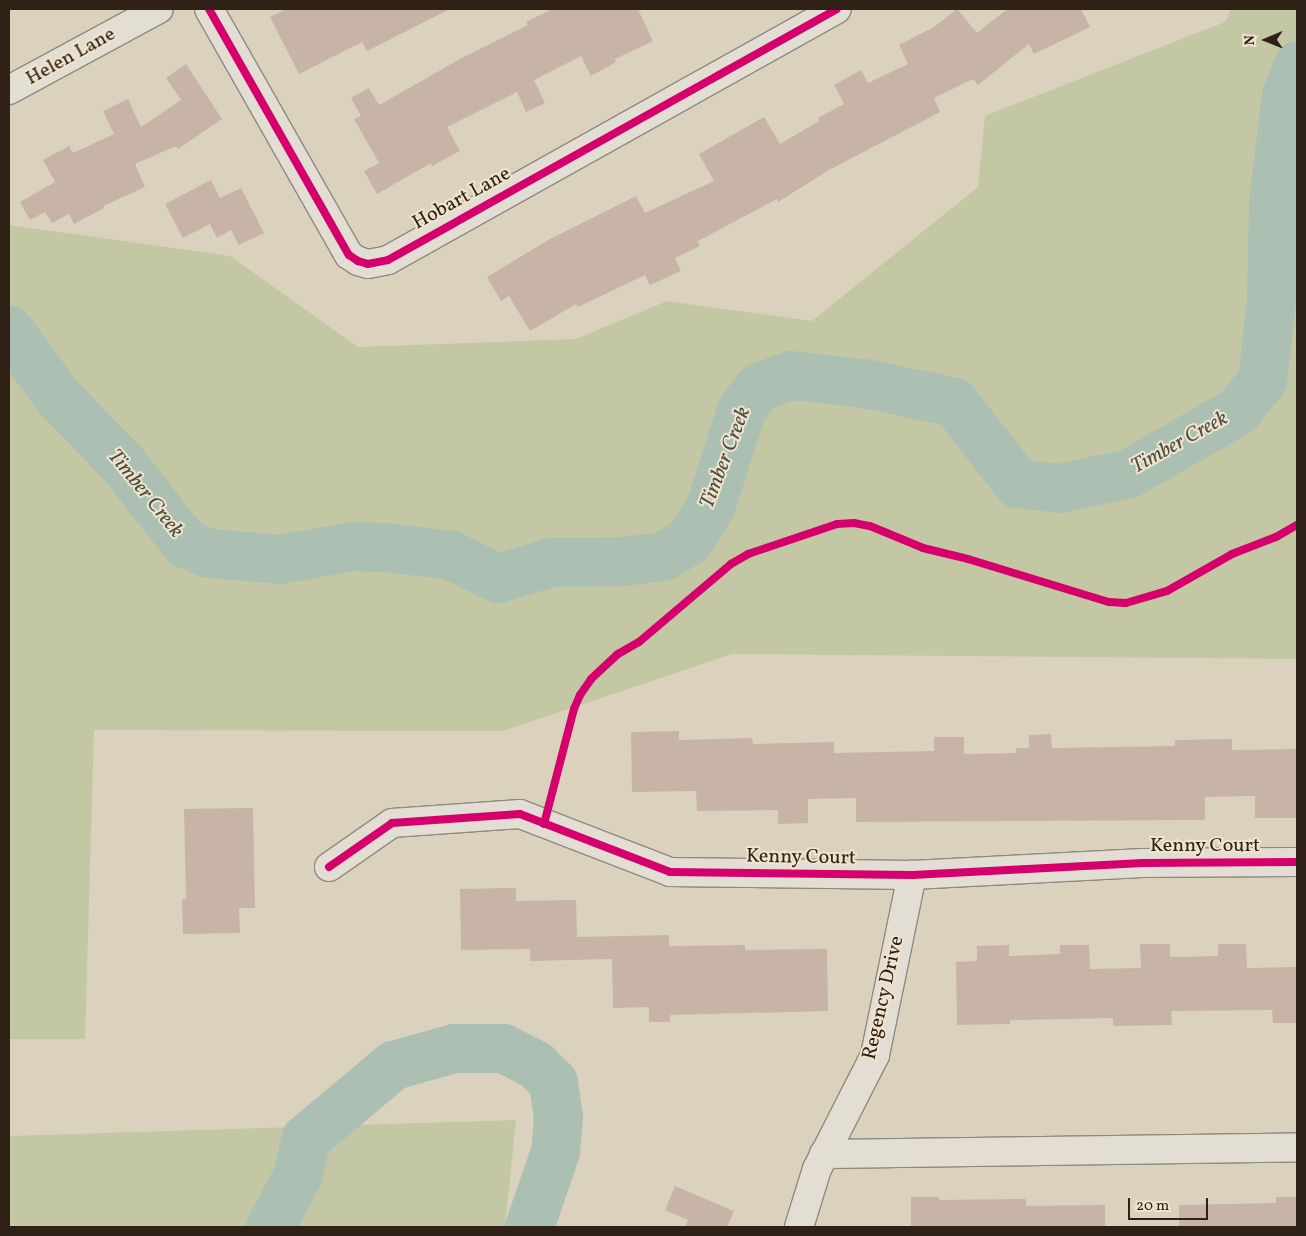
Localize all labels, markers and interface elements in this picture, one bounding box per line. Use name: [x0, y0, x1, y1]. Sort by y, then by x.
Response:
north arrow: [1241, 15, 1291, 65]
street label: Helen Lane: [22, 23, 120, 91]
text: N: [1241, 35, 1260, 46]
street label: Hobart Lane: [409, 162, 515, 236]
water label: Timber Creek: [695, 404, 757, 512]
water label: Timber Creek: [1127, 406, 1233, 480]
water label: Timber Creek: [102, 445, 188, 543]
street label: Kenny Court: [1150, 834, 1260, 858]
street label: Kenny Court: [746, 845, 856, 871]
street label: Regency Drive: [858, 933, 910, 1063]
scale bar: [1131, 1188, 1211, 1220]
text: 20 m: [1136, 1196, 1169, 1217]

